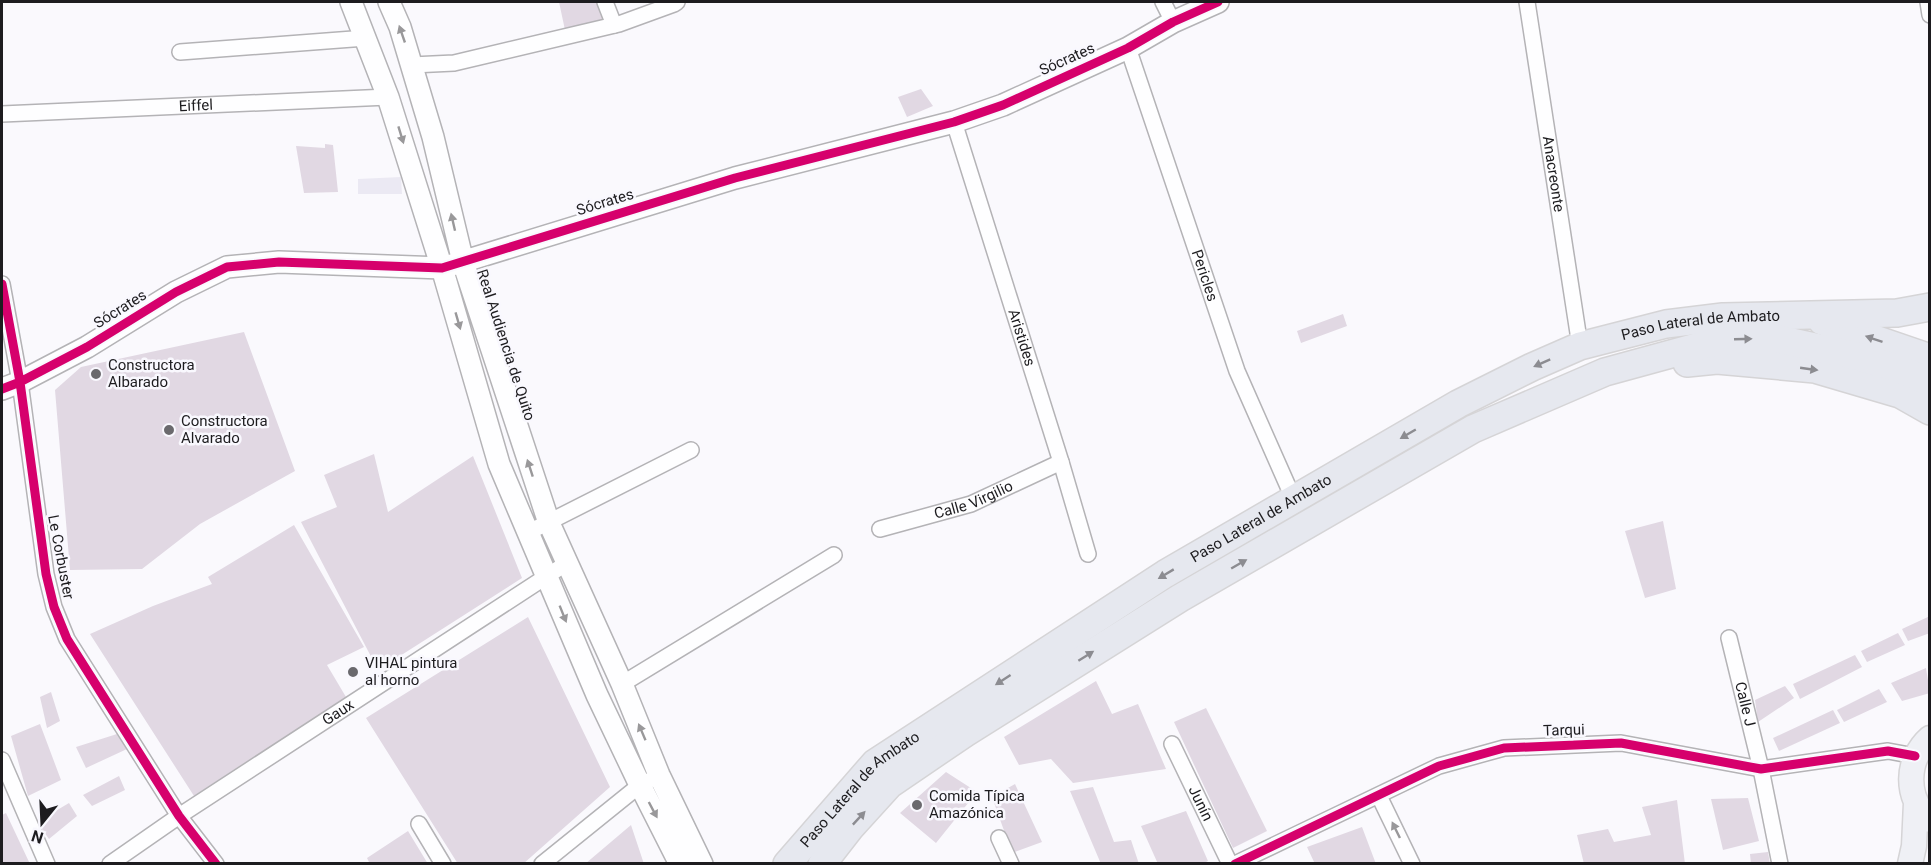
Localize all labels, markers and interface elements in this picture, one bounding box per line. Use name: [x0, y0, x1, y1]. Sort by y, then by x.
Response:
one-way arrow: [397, 24, 407, 42]
street label: Sócrates: [1036, 39, 1098, 79]
street label: Eiffel: [178, 96, 213, 115]
one-way arrow: [396, 126, 406, 144]
street label: Anacreonte: [1539, 135, 1568, 213]
street label: Sócrates: [574, 185, 636, 219]
one-way arrow: [448, 212, 458, 231]
street label: Pericles: [1188, 247, 1222, 304]
street label: Real Audiencia de Quito: [473, 267, 539, 423]
street label: Sócrates: [90, 286, 150, 332]
street label: Aristides: [1004, 307, 1039, 368]
street label: Paso Lateral de Ambato: [1619, 307, 1780, 344]
one-way arrow: [454, 312, 463, 330]
one-way arrow: [1865, 333, 1883, 343]
one-way arrow: [1734, 335, 1753, 344]
place label: Constructora Albarado: [108, 356, 195, 391]
one-way arrow: [1534, 358, 1551, 367]
one-way arrow: [1800, 364, 1819, 373]
marker: Constructora Albarado: [89, 367, 103, 381]
place label: Constructora Alvarado: [181, 412, 268, 447]
marker: Constructora Alvarado: [162, 423, 176, 437]
one-way arrow: [1399, 428, 1416, 438]
one-way arrow: [525, 459, 535, 477]
street label: Paso Lateral de Ambato: [1187, 470, 1335, 566]
street label: Calle Virgilio: [932, 477, 1016, 523]
street label: Le Corbuster: [44, 513, 78, 601]
one-way arrow: [1231, 559, 1248, 569]
one-way arrow: [1158, 568, 1174, 579]
one-way arrow: [559, 605, 568, 623]
one-way arrow: [1078, 651, 1094, 662]
place label: VIHAL pintura al horno: [365, 654, 458, 689]
marker: VIHAL pintura al horno: [346, 665, 360, 679]
one-way arrow: [995, 674, 1011, 685]
street label: Calle J: [1731, 680, 1759, 728]
street label: Gaux: [319, 695, 358, 729]
street label: Tarqui: [1543, 720, 1585, 740]
one-way arrow: [637, 723, 646, 741]
street label: Paso Lateral de Ambato: [797, 728, 923, 851]
street label: Junín: [1185, 783, 1217, 824]
place label: Comida Típica Amazónica: [929, 787, 1025, 822]
north arrow: [12, 793, 72, 853]
marker: Comida Típica Amazónica: [910, 798, 924, 812]
one-way arrow: [648, 802, 658, 819]
one-way arrow: [852, 811, 865, 826]
one-way arrow: [1391, 821, 1400, 838]
text: N: [29, 826, 46, 848]

